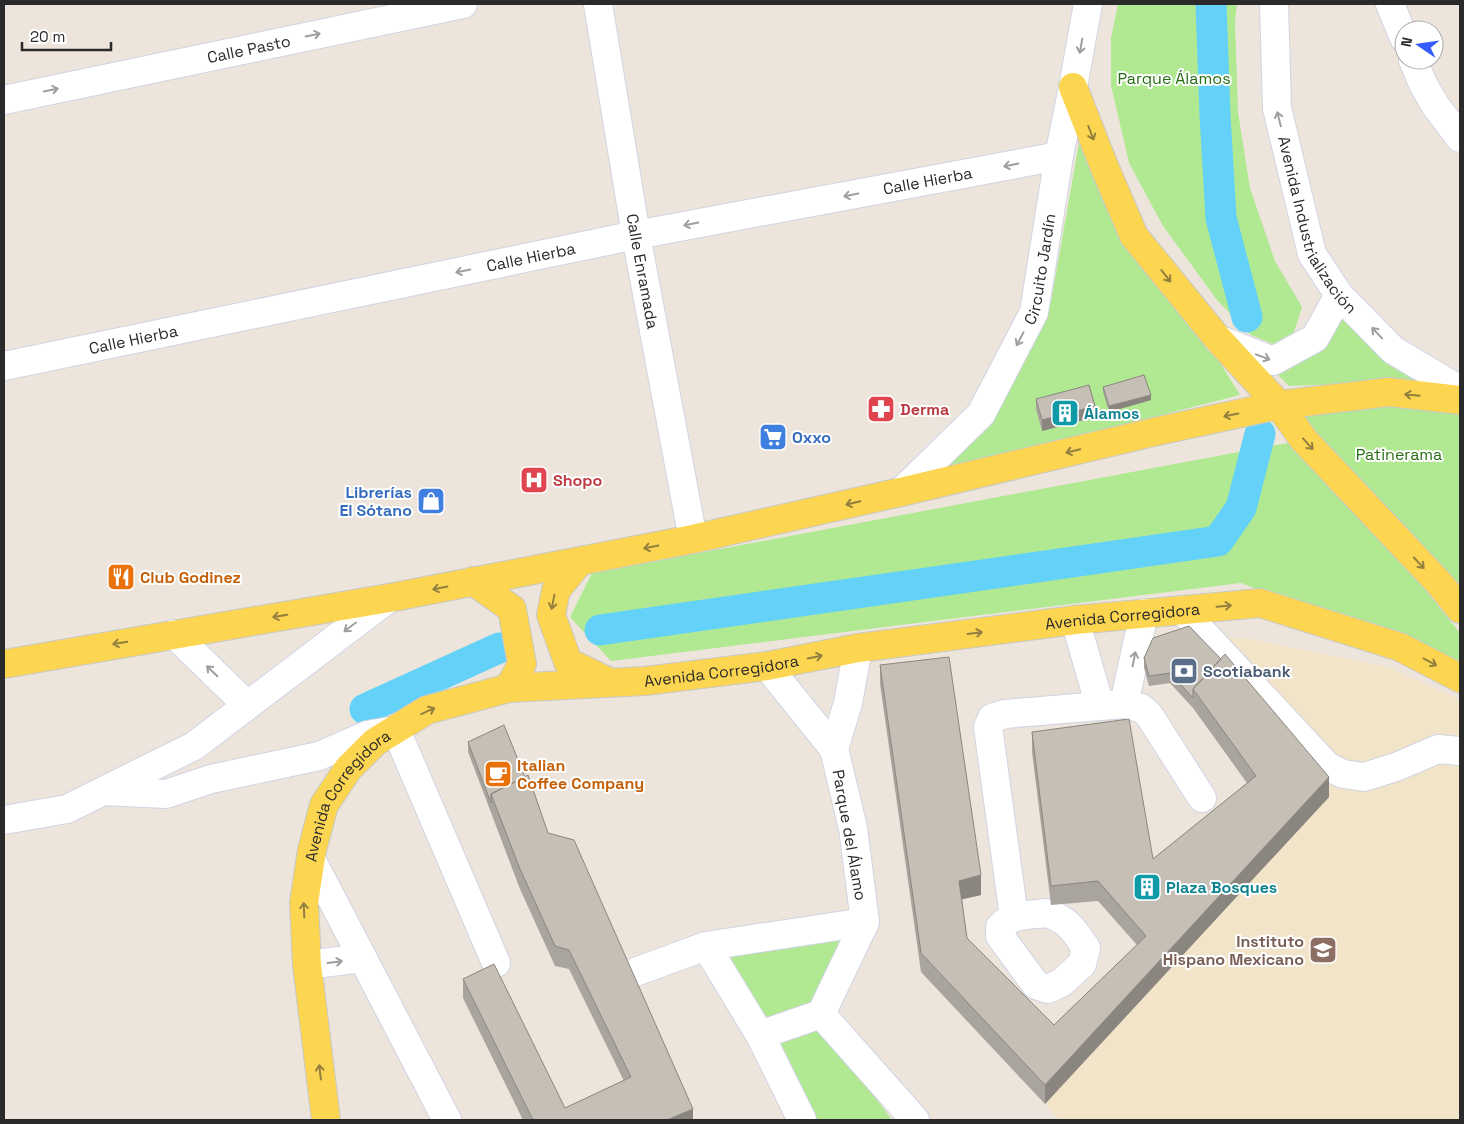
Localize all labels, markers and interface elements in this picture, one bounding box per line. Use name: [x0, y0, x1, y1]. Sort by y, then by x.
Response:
scale bar: [22, 20, 111, 52]
north arrow: [1394, 20, 1444, 70]
text: 20 m: [30, 27, 65, 46]
street label: Calle Pasto: [205, 30, 292, 68]
one-way arrow: [305, 30, 321, 39]
text: N: [1397, 35, 1416, 49]
one-way arrow: [1075, 37, 1085, 53]
park label: Parque Álamos: [1117, 68, 1231, 89]
one-way arrow: [43, 85, 59, 94]
one-way arrow: [1274, 111, 1283, 127]
one-way arrow: [1087, 125, 1096, 140]
street label: Avenida Industrialización: [1273, 134, 1361, 318]
one-way arrow: [1003, 160, 1019, 170]
street label: Calle Hierba: [881, 162, 974, 200]
one-way arrow: [843, 190, 859, 200]
street label: Calle Enramada: [622, 212, 663, 331]
street label: Circuito Jardín: [1019, 212, 1061, 329]
one-way arrow: [684, 220, 700, 230]
street label: Calle Hierba: [485, 238, 577, 277]
one-way arrow: [456, 266, 472, 276]
one-way arrow: [1160, 269, 1171, 282]
street label: Calle Hierba: [87, 320, 180, 359]
one-way arrow: [1371, 327, 1383, 340]
one-way arrow: [1015, 331, 1024, 346]
one-way arrow: [1255, 353, 1270, 362]
one-way arrow: [1404, 390, 1420, 400]
pharmacy icon: Derma: [866, 394, 896, 424]
building icon: Álamos: [1050, 398, 1080, 428]
place label: Derma: [900, 399, 949, 420]
place label: Álamos: [1084, 403, 1140, 424]
one-way arrow: [1223, 411, 1239, 420]
supermarket icon: Oxxo: [758, 422, 788, 452]
place label: Oxxo: [792, 427, 831, 448]
one-way arrow: [1302, 438, 1314, 451]
park label: Patinerama: [1356, 444, 1442, 465]
one-way arrow: [1065, 447, 1081, 456]
hospital icon: Shopo: [519, 465, 549, 495]
place label: Shopo: [553, 470, 603, 491]
place label: Librerías El Sótano: [339, 482, 412, 521]
shop icon: Librerías El Sótano: [416, 486, 446, 516]
one-way arrow: [846, 499, 862, 508]
one-way arrow: [643, 543, 659, 553]
one-way arrow: [1413, 556, 1425, 569]
restaurant icon: Club Godinez: [106, 562, 136, 592]
place label: Club Godinez: [140, 567, 241, 588]
one-way arrow: [432, 583, 448, 593]
one-way arrow: [548, 593, 558, 609]
street label: Avenida Corregidora: [1044, 599, 1201, 635]
one-way arrow: [1215, 601, 1231, 611]
one-way arrow: [272, 611, 288, 621]
one-way arrow: [343, 622, 357, 632]
one-way arrow: [967, 628, 983, 638]
one-way arrow: [112, 639, 128, 649]
street label: Avenida Corregidora: [643, 650, 801, 692]
one-way arrow: [806, 651, 822, 661]
one-way arrow: [1130, 651, 1139, 667]
bank icon: Scotiabank: [1169, 656, 1199, 686]
one-way arrow: [1422, 658, 1437, 667]
place label: Scotiabank: [1203, 661, 1291, 682]
one-way arrow: [206, 665, 218, 677]
one-way arrow: [420, 706, 435, 716]
street label: Avenida Corregidora: [300, 725, 394, 863]
place label: Italian Coffee Company: [517, 755, 644, 794]
cafe icon: Italian Coffee Company: [483, 759, 513, 789]
street label: Parque del Álamo: [828, 768, 871, 902]
building icon: Plaza Bosques: [1132, 872, 1162, 902]
place label: Plaza Bosques: [1166, 877, 1277, 898]
one-way arrow: [300, 902, 309, 918]
place label: Instituto Hispano Mexicano: [1163, 931, 1304, 970]
school or university icon: Instituto Hispano Mexicano: [1308, 935, 1338, 965]
one-way arrow: [326, 957, 342, 967]
one-way arrow: [315, 1064, 325, 1080]

